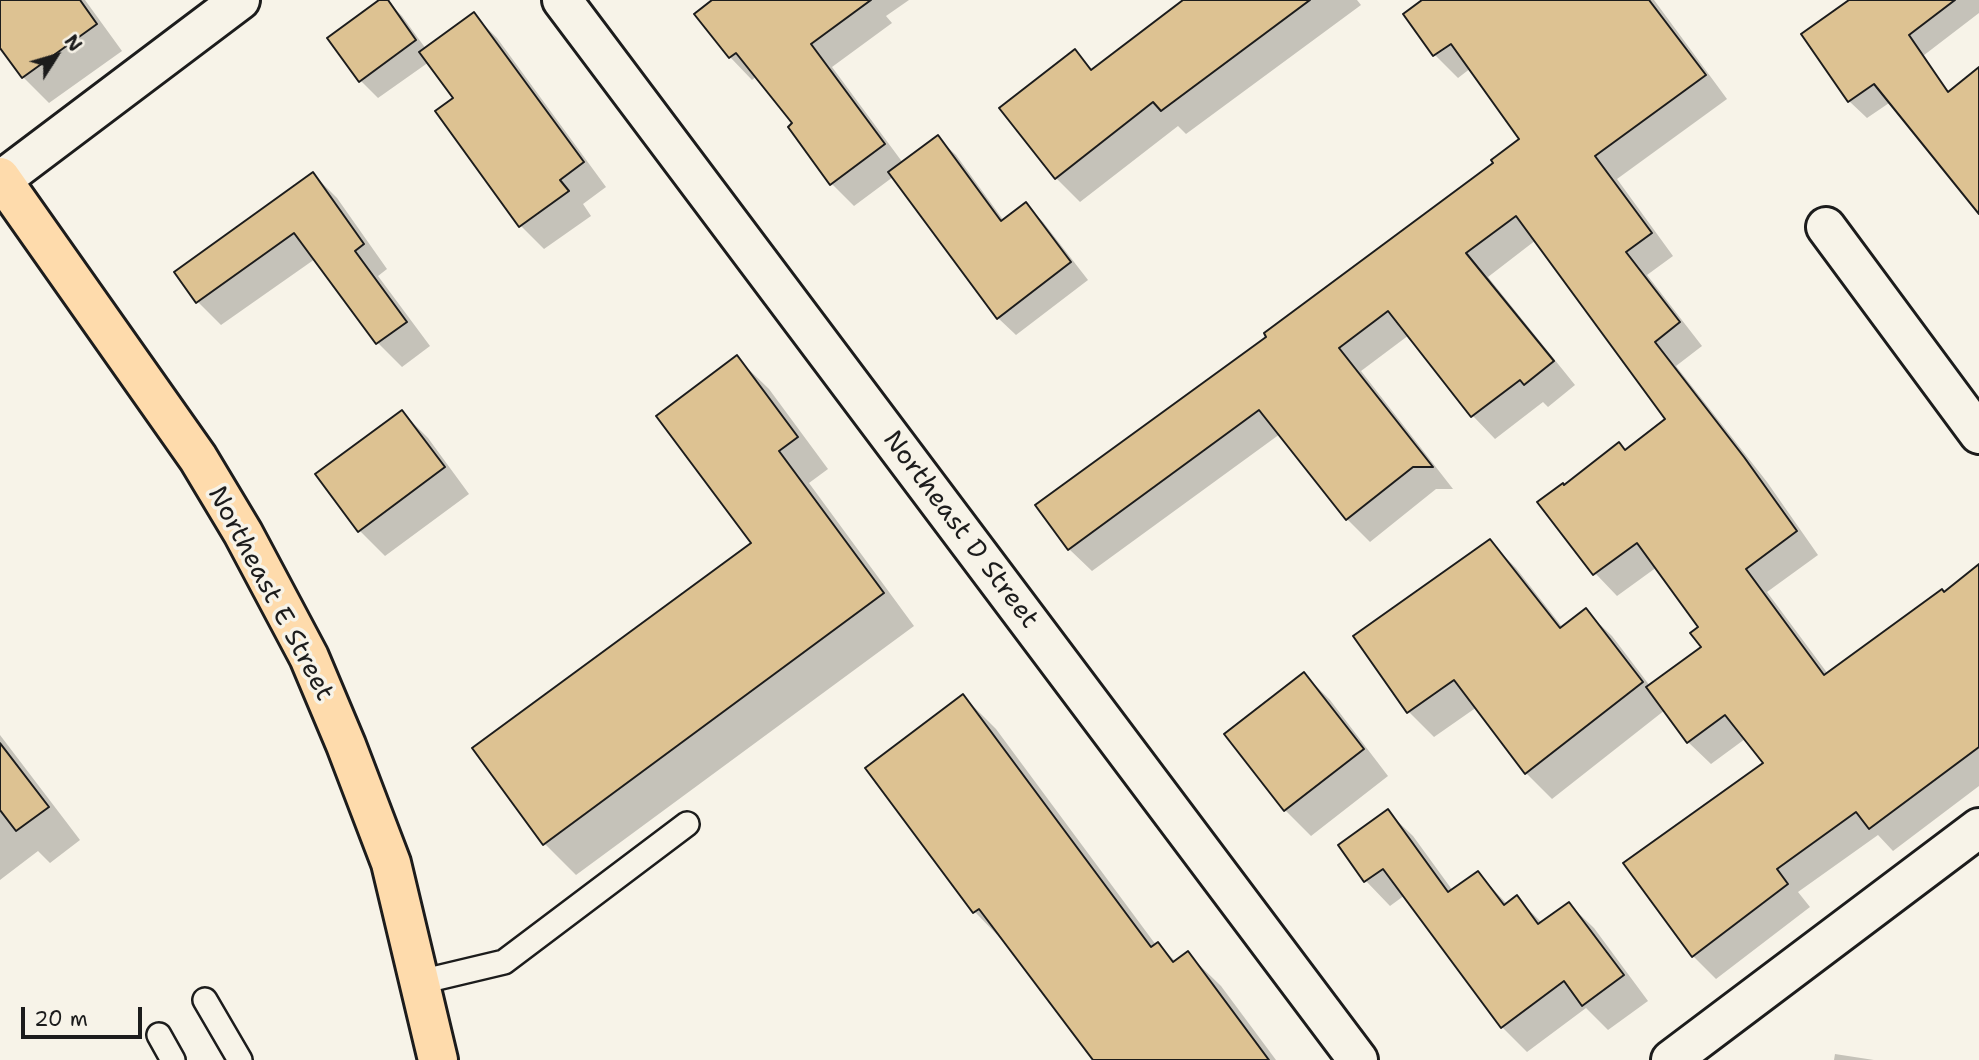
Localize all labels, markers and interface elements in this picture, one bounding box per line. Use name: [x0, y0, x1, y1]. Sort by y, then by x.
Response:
north arrow: [21, 21, 91, 91]
text: N: [59, 30, 88, 57]
street label: Northeast D Street: [876, 425, 1044, 635]
street label: Northeast E Street: [200, 482, 340, 706]
scale bar: [24, 993, 145, 1038]
text: 20 m: [34, 1005, 88, 1033]

